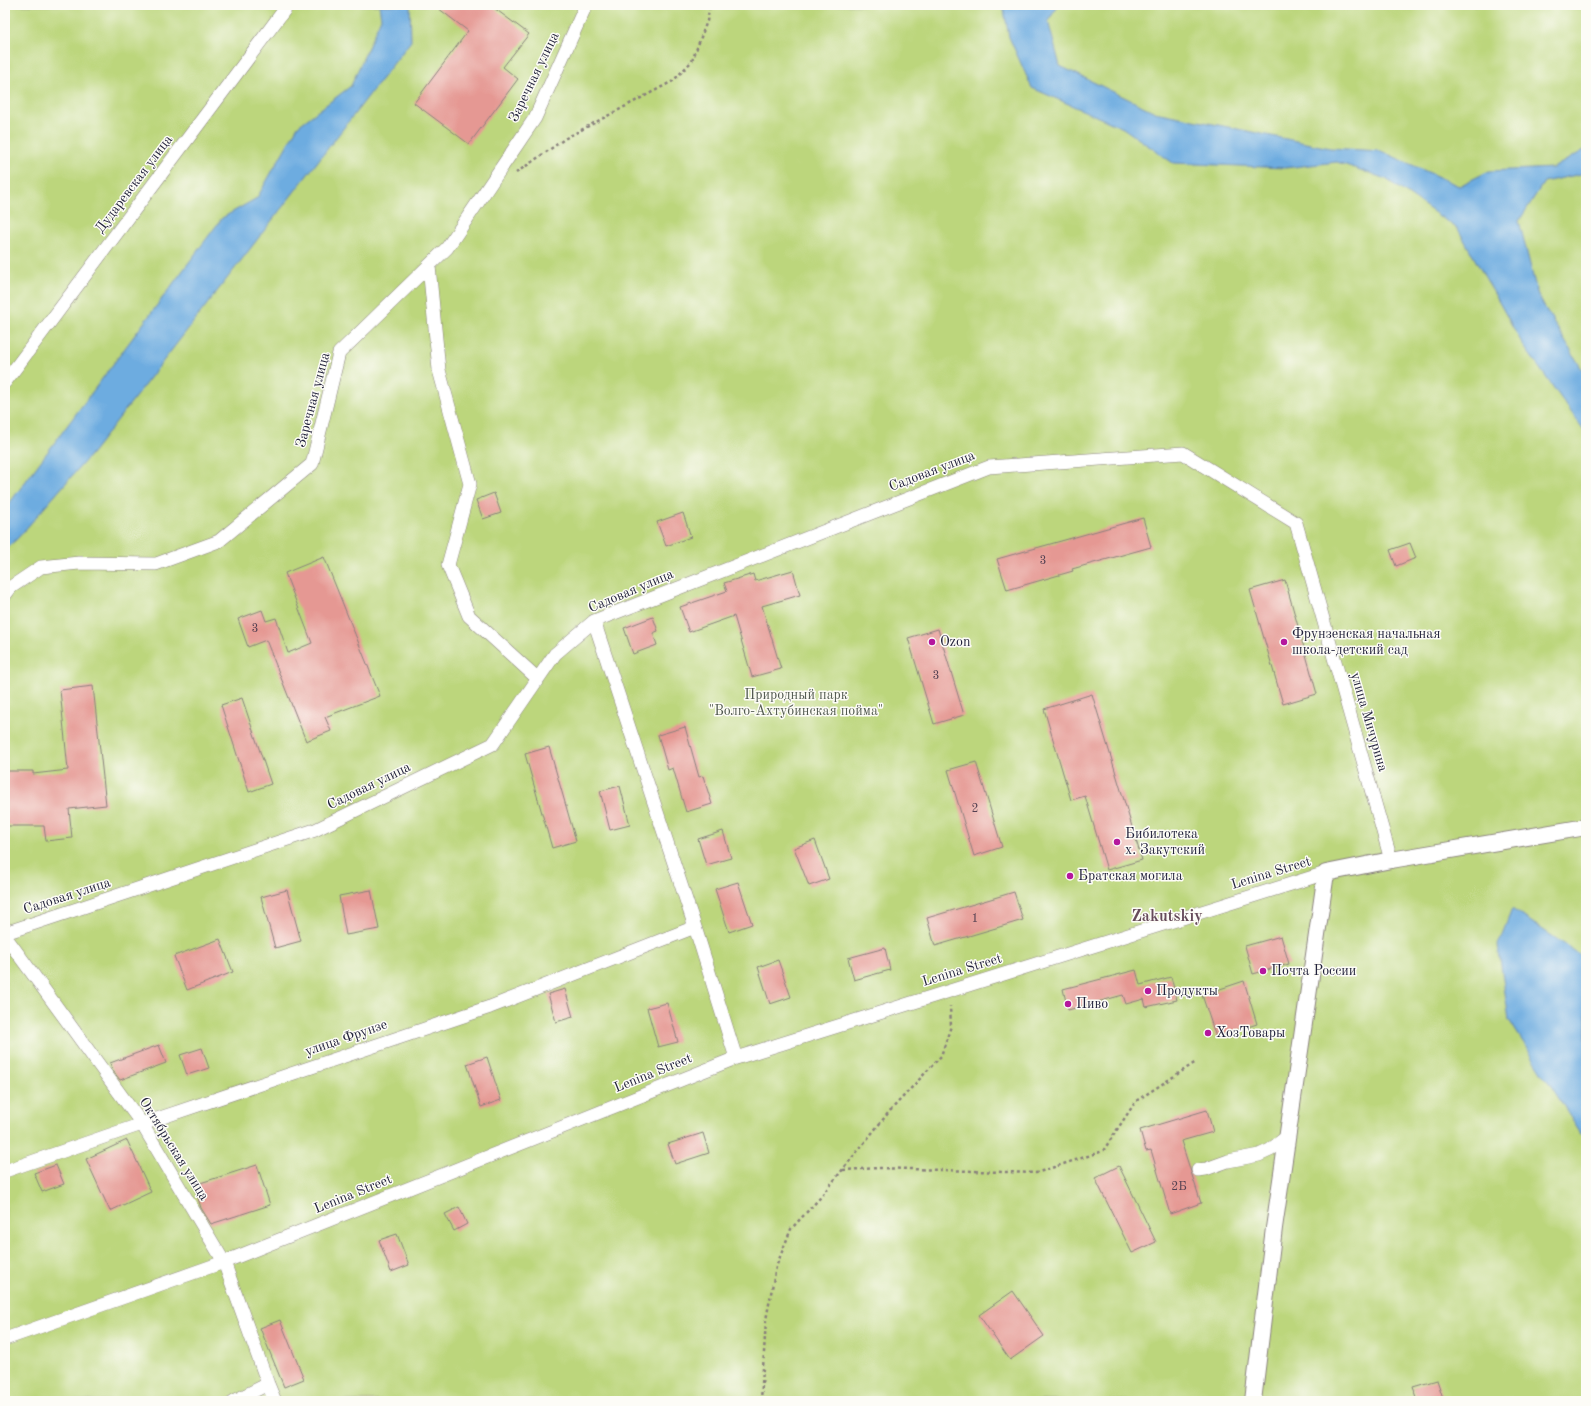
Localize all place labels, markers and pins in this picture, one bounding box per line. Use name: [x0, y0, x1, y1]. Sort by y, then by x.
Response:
place label: Фрунзенская начальная школа-детский сад: [1292, 627, 1440, 657]
place label: Ozon: [940, 635, 971, 649]
marker: Ozon: [927, 637, 937, 647]
marker: Фрунзенская начальная школа-детский сад: [1279, 637, 1289, 647]
place label: Бибилотека х. Закутский: [1125, 827, 1205, 857]
marker: Бибилотека х. Закутский: [1112, 837, 1122, 847]
place label: Братская могила: [1078, 869, 1183, 883]
marker: Братская могила: [1065, 871, 1075, 881]
place label: Почта России: [1271, 964, 1356, 978]
marker: Почта России: [1258, 966, 1268, 976]
place label: Продукты: [1156, 984, 1218, 998]
marker: Продукты: [1143, 986, 1153, 996]
place label: Пиво: [1076, 997, 1108, 1011]
marker: Пиво: [1063, 999, 1073, 1009]
place label: ХозТовары: [1216, 1026, 1285, 1040]
marker: ХозТовары: [1203, 1028, 1213, 1038]

